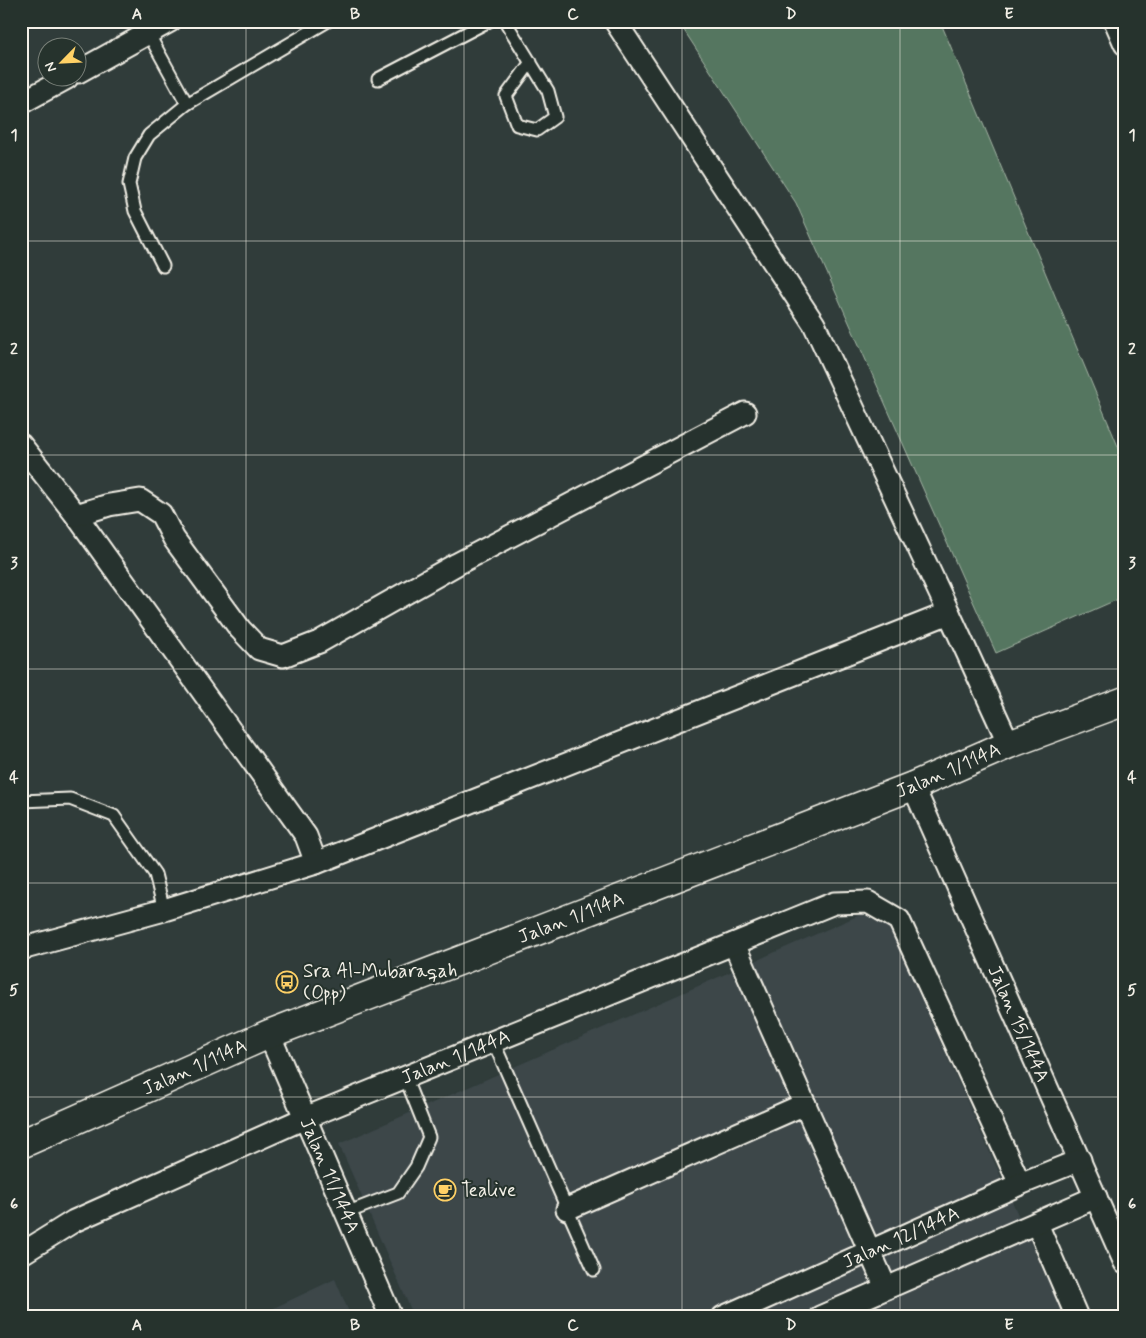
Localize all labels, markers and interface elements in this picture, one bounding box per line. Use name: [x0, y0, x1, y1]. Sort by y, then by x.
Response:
text: A: [132, 4, 142, 25]
text: B: [350, 4, 360, 25]
text: C: [567, 4, 579, 25]
text: D: [785, 4, 797, 25]
text: E: [1004, 4, 1014, 25]
north arrow: [38, 38, 88, 88]
text: N: [41, 59, 61, 75]
text: 1: [10, 125, 18, 146]
text: 1: [1128, 125, 1136, 146]
text: 2: [10, 339, 18, 360]
text: 2: [1128, 339, 1136, 360]
text: 3: [10, 553, 18, 574]
text: 3: [1128, 553, 1136, 574]
street label: Jalan 1/114A: [892, 737, 1005, 804]
text: 4: [9, 767, 19, 788]
text: 4: [1127, 767, 1137, 788]
street label: Jalan 1/114A: [514, 886, 628, 949]
place label: Sra Al-Mubaraqah (Opp): [303, 959, 457, 1006]
street label: Jalan 15/144A: [982, 961, 1055, 1086]
bus stop icon: Sra Al-Mubaraqah (Opp): [275, 970, 299, 994]
text: 5: [9, 980, 19, 1001]
text: 5: [1127, 980, 1137, 1001]
street label: Jalan 1/144A: [398, 1023, 514, 1090]
street label: Jalan 1/114A: [139, 1033, 251, 1101]
street label: Jalan 11/144A: [294, 1114, 366, 1237]
cafe icon: Tealive: [433, 1178, 457, 1202]
place label: Tealive: [461, 1178, 516, 1203]
text: 6: [10, 1194, 18, 1215]
text: 6: [1128, 1194, 1136, 1215]
street label: Jalan 12/144A: [839, 1200, 963, 1274]
text: A: [132, 1315, 142, 1336]
text: B: [350, 1315, 360, 1336]
text: C: [567, 1315, 579, 1336]
text: D: [785, 1315, 797, 1336]
text: E: [1004, 1315, 1014, 1336]

